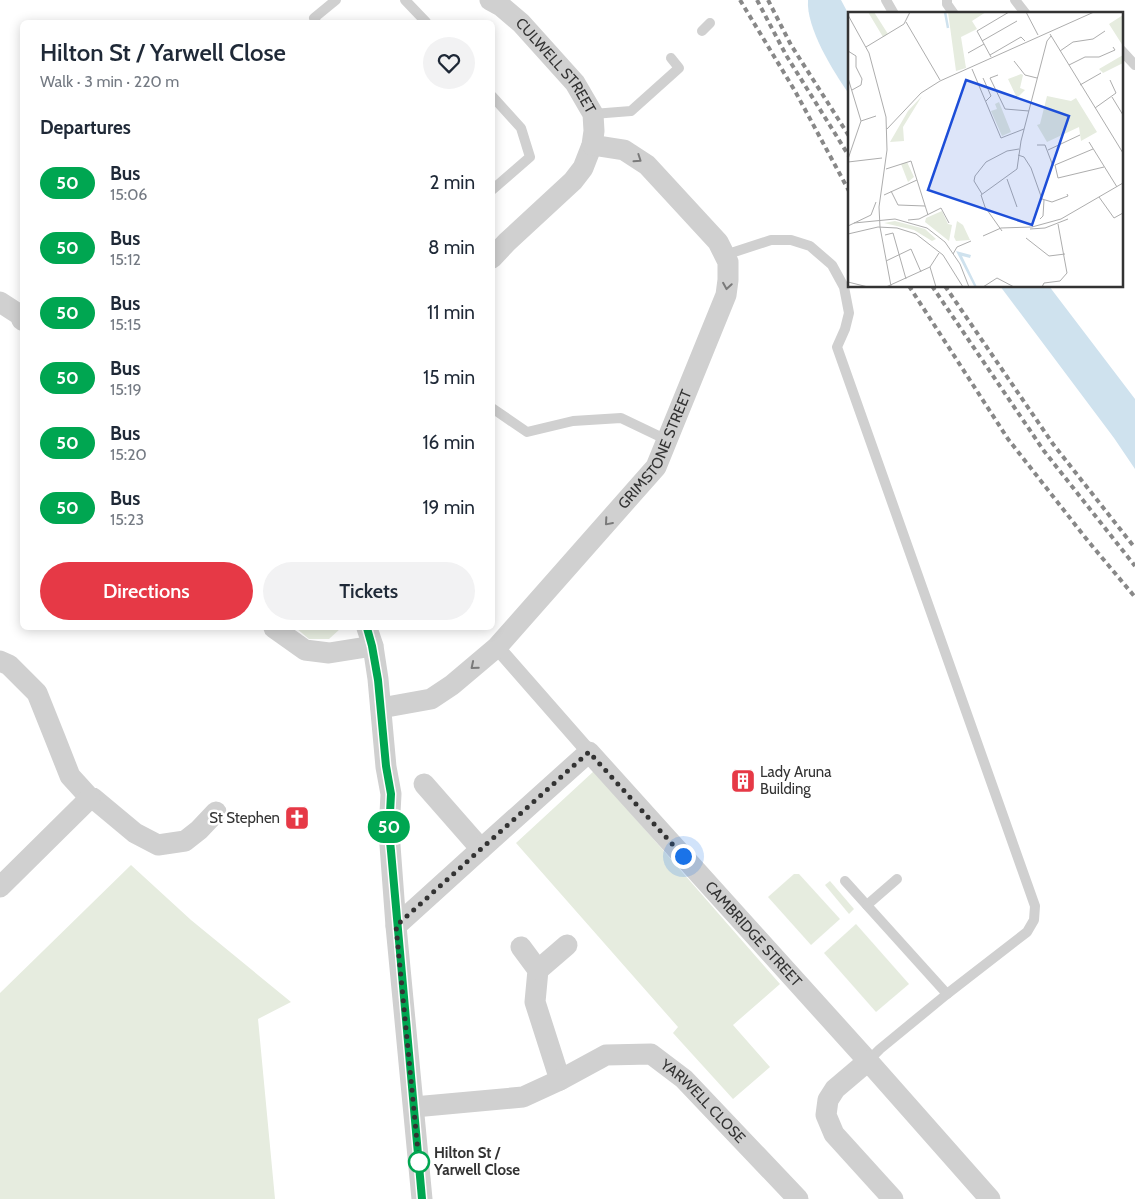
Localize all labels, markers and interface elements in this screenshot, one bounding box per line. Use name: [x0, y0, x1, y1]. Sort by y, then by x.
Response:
inset map: [848, 12, 1122, 288]
street label: CULWELL STREET: [512, 14, 600, 117]
button: heart: [423, 37, 475, 89]
text: Hilton St / Yarwell Close: [40, 38, 286, 67]
text: Walk · 3 min · 220 m: [40, 72, 179, 91]
text: Departures: [40, 116, 131, 139]
one-way arrow: [632, 153, 641, 162]
text: Bus: [110, 162, 140, 185]
text: 2 min: [429, 171, 475, 194]
text: 50: [56, 172, 79, 194]
text: 15:06: [110, 185, 147, 204]
text: Bus: [110, 227, 140, 250]
text: 8 min: [428, 236, 475, 259]
text: 50: [56, 237, 79, 259]
text: 15:12: [110, 250, 141, 269]
one-way arrow: [722, 283, 733, 291]
text: Bus: [110, 292, 140, 315]
text: 11 min: [427, 301, 475, 324]
text: 50: [56, 302, 79, 324]
text: 15:15: [110, 315, 141, 334]
text: Bus: [110, 357, 140, 380]
text: 15 min: [423, 366, 475, 389]
text: 50: [56, 367, 79, 389]
text: 15:19: [110, 380, 142, 399]
street label: GRIMSTONE STREET: [614, 387, 696, 513]
text: Bus: [110, 422, 140, 445]
text: 16 min: [422, 431, 475, 454]
text: 50: [56, 432, 79, 454]
text: 15:20: [110, 445, 147, 464]
text: Bus: [110, 487, 140, 510]
text: 19 min: [422, 496, 475, 519]
text: 50: [56, 497, 79, 519]
text: 15:23: [110, 510, 144, 529]
one-way arrow: [604, 516, 613, 525]
button: Directions: [40, 562, 253, 620]
button: Tickets: [263, 562, 475, 620]
one-way arrow: [470, 661, 479, 670]
place label: Lady Aruna Building: [760, 763, 832, 798]
building icon: Lady Aruna Building: [730, 768, 756, 794]
church icon: St Stephen: [284, 805, 310, 831]
place label: St Stephen: [209, 809, 280, 827]
line badge: 50: [366, 811, 412, 843]
text: 50: [378, 816, 400, 838]
your location: [671, 844, 696, 869]
street label: CAMBRIDGE STREET: [701, 878, 805, 990]
street label: YARWELL CLOSE: [656, 1055, 749, 1147]
place label: Hilton St / Yarwell Close: [433, 1144, 520, 1179]
marker: Hilton St / Yarwell Close: [408, 1151, 430, 1173]

